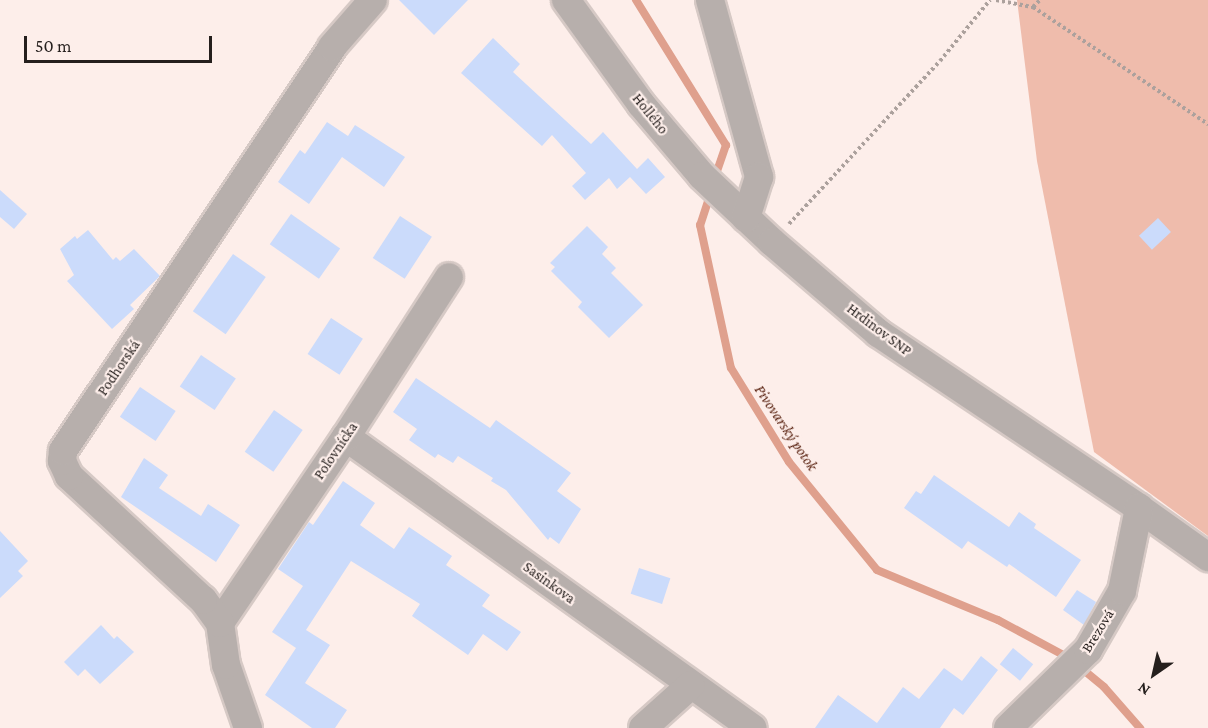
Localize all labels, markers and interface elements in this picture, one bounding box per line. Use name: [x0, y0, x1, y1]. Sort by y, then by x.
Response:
scale bar: [27, 24, 214, 62]
text: 50 m: [35, 36, 72, 56]
street label: Hollého: [628, 90, 672, 138]
street label: Hrdinov SNP: [843, 300, 915, 360]
street label: Podhorská: [94, 337, 144, 399]
water label: Pivovarský potok: [750, 381, 822, 475]
street label: Poľovnícka: [310, 419, 362, 483]
street label: Sasinkova: [519, 558, 579, 608]
street label: Brezová: [1078, 606, 1118, 656]
north arrow: [1124, 644, 1184, 704]
text: N: [1134, 679, 1153, 699]

